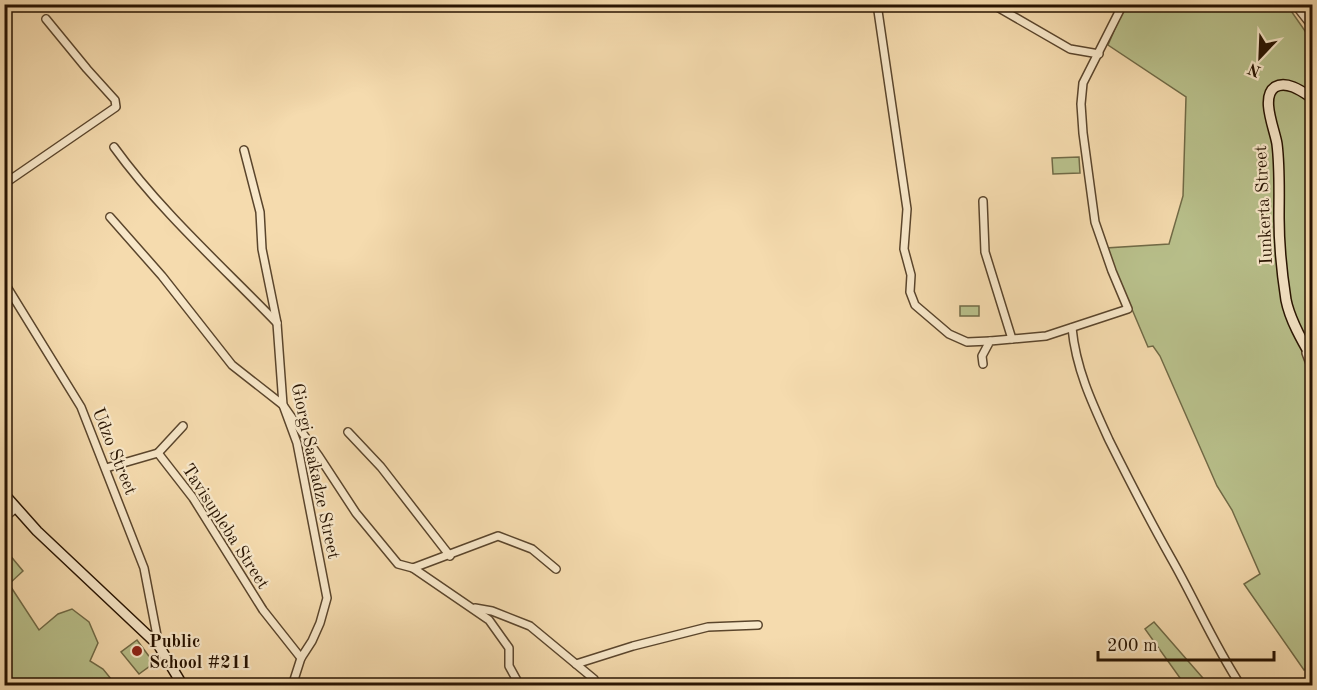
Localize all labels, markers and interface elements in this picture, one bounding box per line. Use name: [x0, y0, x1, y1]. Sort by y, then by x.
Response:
north arrow: [1230, 27, 1290, 87]
text: N: [1245, 59, 1264, 79]
street label: Iunkerta Street: [1252, 145, 1276, 265]
street label: Giorgi Saakadze Street: [288, 382, 342, 561]
street label: Udzo Street: [88, 405, 140, 497]
street label: Tavisupleba Street: [178, 461, 272, 592]
scale bar: [1098, 624, 1274, 662]
place label: Public School #211: [149, 633, 252, 672]
text: 200 m: [1107, 637, 1158, 655]
marker: Public School #211: [130, 644, 144, 658]

